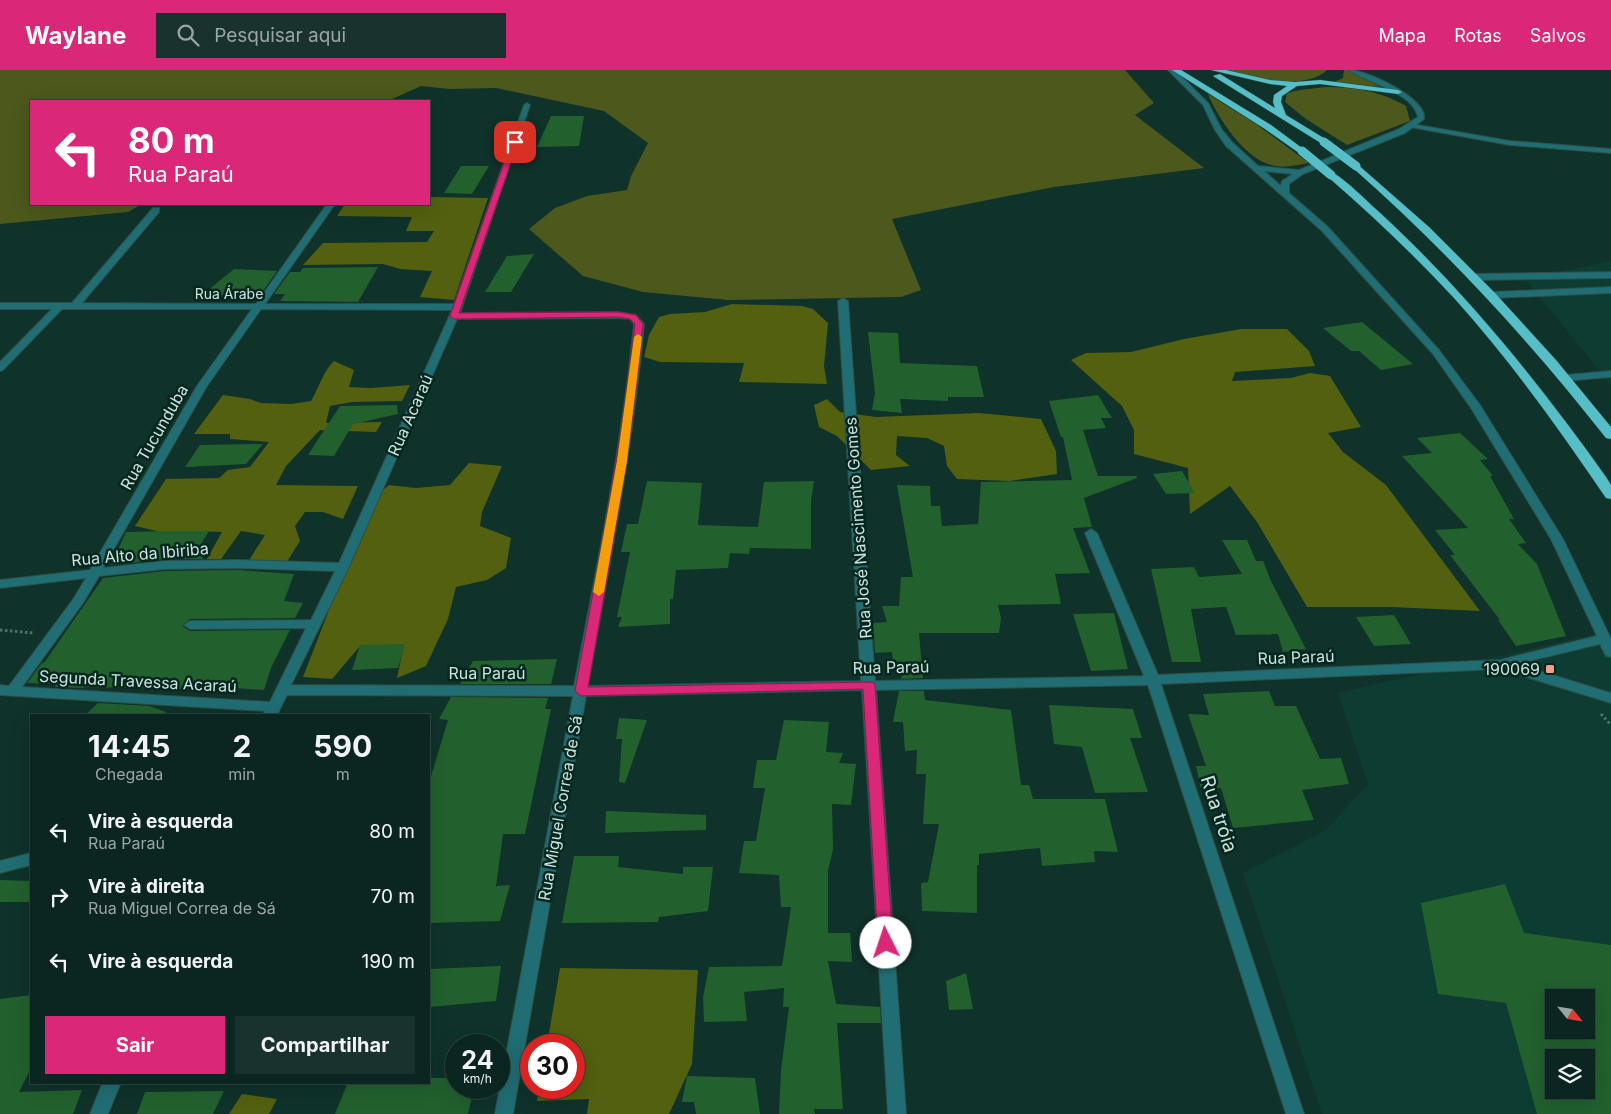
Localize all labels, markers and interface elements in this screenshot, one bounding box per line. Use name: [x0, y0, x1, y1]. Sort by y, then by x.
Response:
search box: [156, 13, 506, 58]
text: Waylane: [25, 21, 126, 50]
icon: search: [174, 21, 202, 49]
text: Pesquisar aqui: [214, 24, 346, 47]
text: Mapa: [1378, 25, 1426, 46]
text: Rotas: [1454, 25, 1502, 46]
text: Salvos: [1530, 25, 1586, 46]
text: 80 m: [128, 119, 215, 161]
icon: left: [45, 120, 110, 185]
pin: [494, 121, 536, 163]
icon: arrive: [501, 128, 529, 156]
text: Rua Paraú: [128, 161, 234, 187]
street label: Rua Árabe: [195, 285, 263, 302]
street label: Rua Acaraú: [383, 371, 437, 459]
street label: Rua Tucunduba: [116, 381, 192, 493]
street label: Rua José Nascimento Gomes: [840, 417, 876, 639]
street label: Rua Alto da Ibiriba: [70, 538, 210, 570]
street label: Rua Paraú: [1257, 646, 1335, 668]
street label: Rua Paraú: [852, 656, 930, 678]
place label: 190069: [1484, 659, 1540, 679]
street label: Rua Paraú: [449, 663, 525, 683]
marker: 190069: [1544, 663, 1556, 675]
street label: Segunda Travessa Acaraú: [39, 666, 237, 696]
street label: Rua Miguel Correa de Sá: [534, 714, 586, 902]
text: 14:45: [88, 728, 170, 764]
text: 2: [232, 728, 251, 764]
text: 590: [313, 728, 372, 764]
text: Chegada: [95, 764, 163, 784]
text: min: [228, 764, 256, 784]
text: m: [336, 764, 350, 784]
street label: Rua tróia: [1196, 773, 1242, 855]
text: Vire à esquerda: [88, 810, 233, 833]
icon: left: [45, 818, 73, 846]
text: 80 m: [369, 820, 415, 843]
text: Rua Paraú: [88, 833, 165, 853]
text: Vire à direita: [88, 875, 205, 898]
icon: right: [45, 883, 73, 911]
text: 70 m: [371, 885, 415, 908]
text: Rua Miguel Correa de Sá: [88, 898, 276, 918]
position arrow: [859, 916, 911, 968]
icon: left: [45, 948, 73, 976]
text: Vire à esquerda: [88, 950, 233, 973]
text: 190 m: [362, 950, 415, 973]
north arrow: [1545, 989, 1595, 1039]
map controls: [1545, 989, 1595, 1099]
button: Sair: [45, 1016, 225, 1074]
button: Compartilhar: [235, 1016, 415, 1074]
speed limit sign: 30: [520, 1034, 585, 1099]
text: 24: [461, 1045, 494, 1075]
button: layers: [1545, 1049, 1595, 1099]
text: km/h: [463, 1071, 492, 1086]

